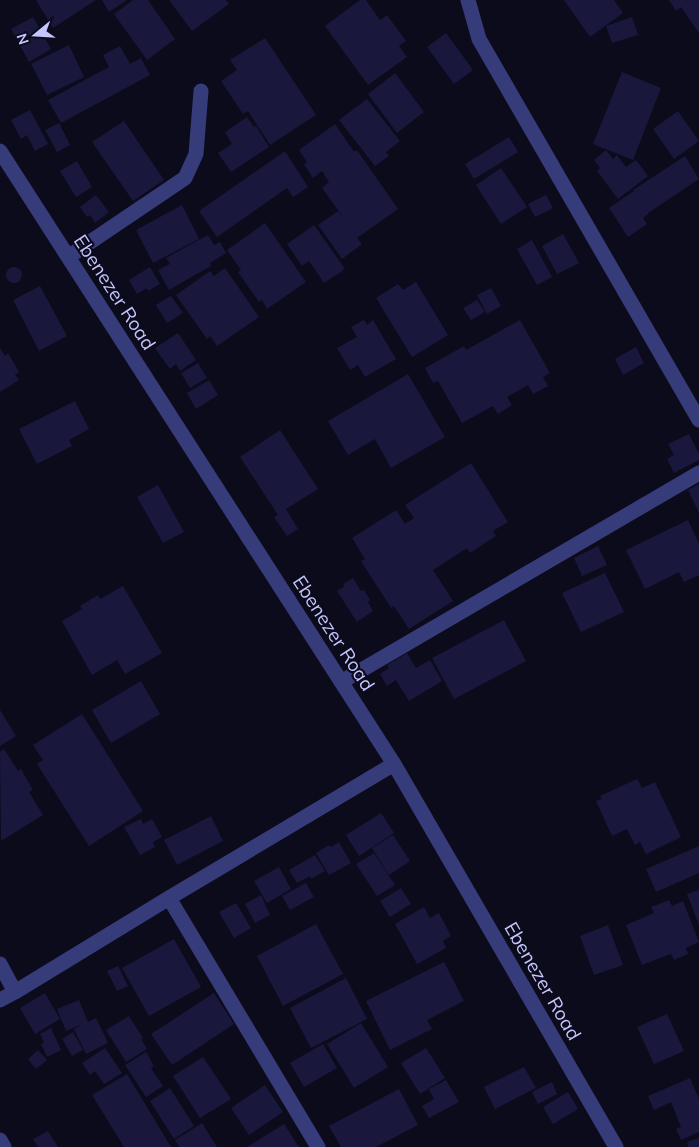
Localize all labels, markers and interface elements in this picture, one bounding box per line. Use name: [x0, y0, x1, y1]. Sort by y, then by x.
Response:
north arrow: [10, 10, 60, 60]
text: N: [12, 31, 33, 47]
street label: Ebenezer Road: [69, 230, 161, 354]
street label: Ebenezer Road: [288, 571, 380, 695]
street label: Ebenezer Road: [499, 918, 587, 1044]

